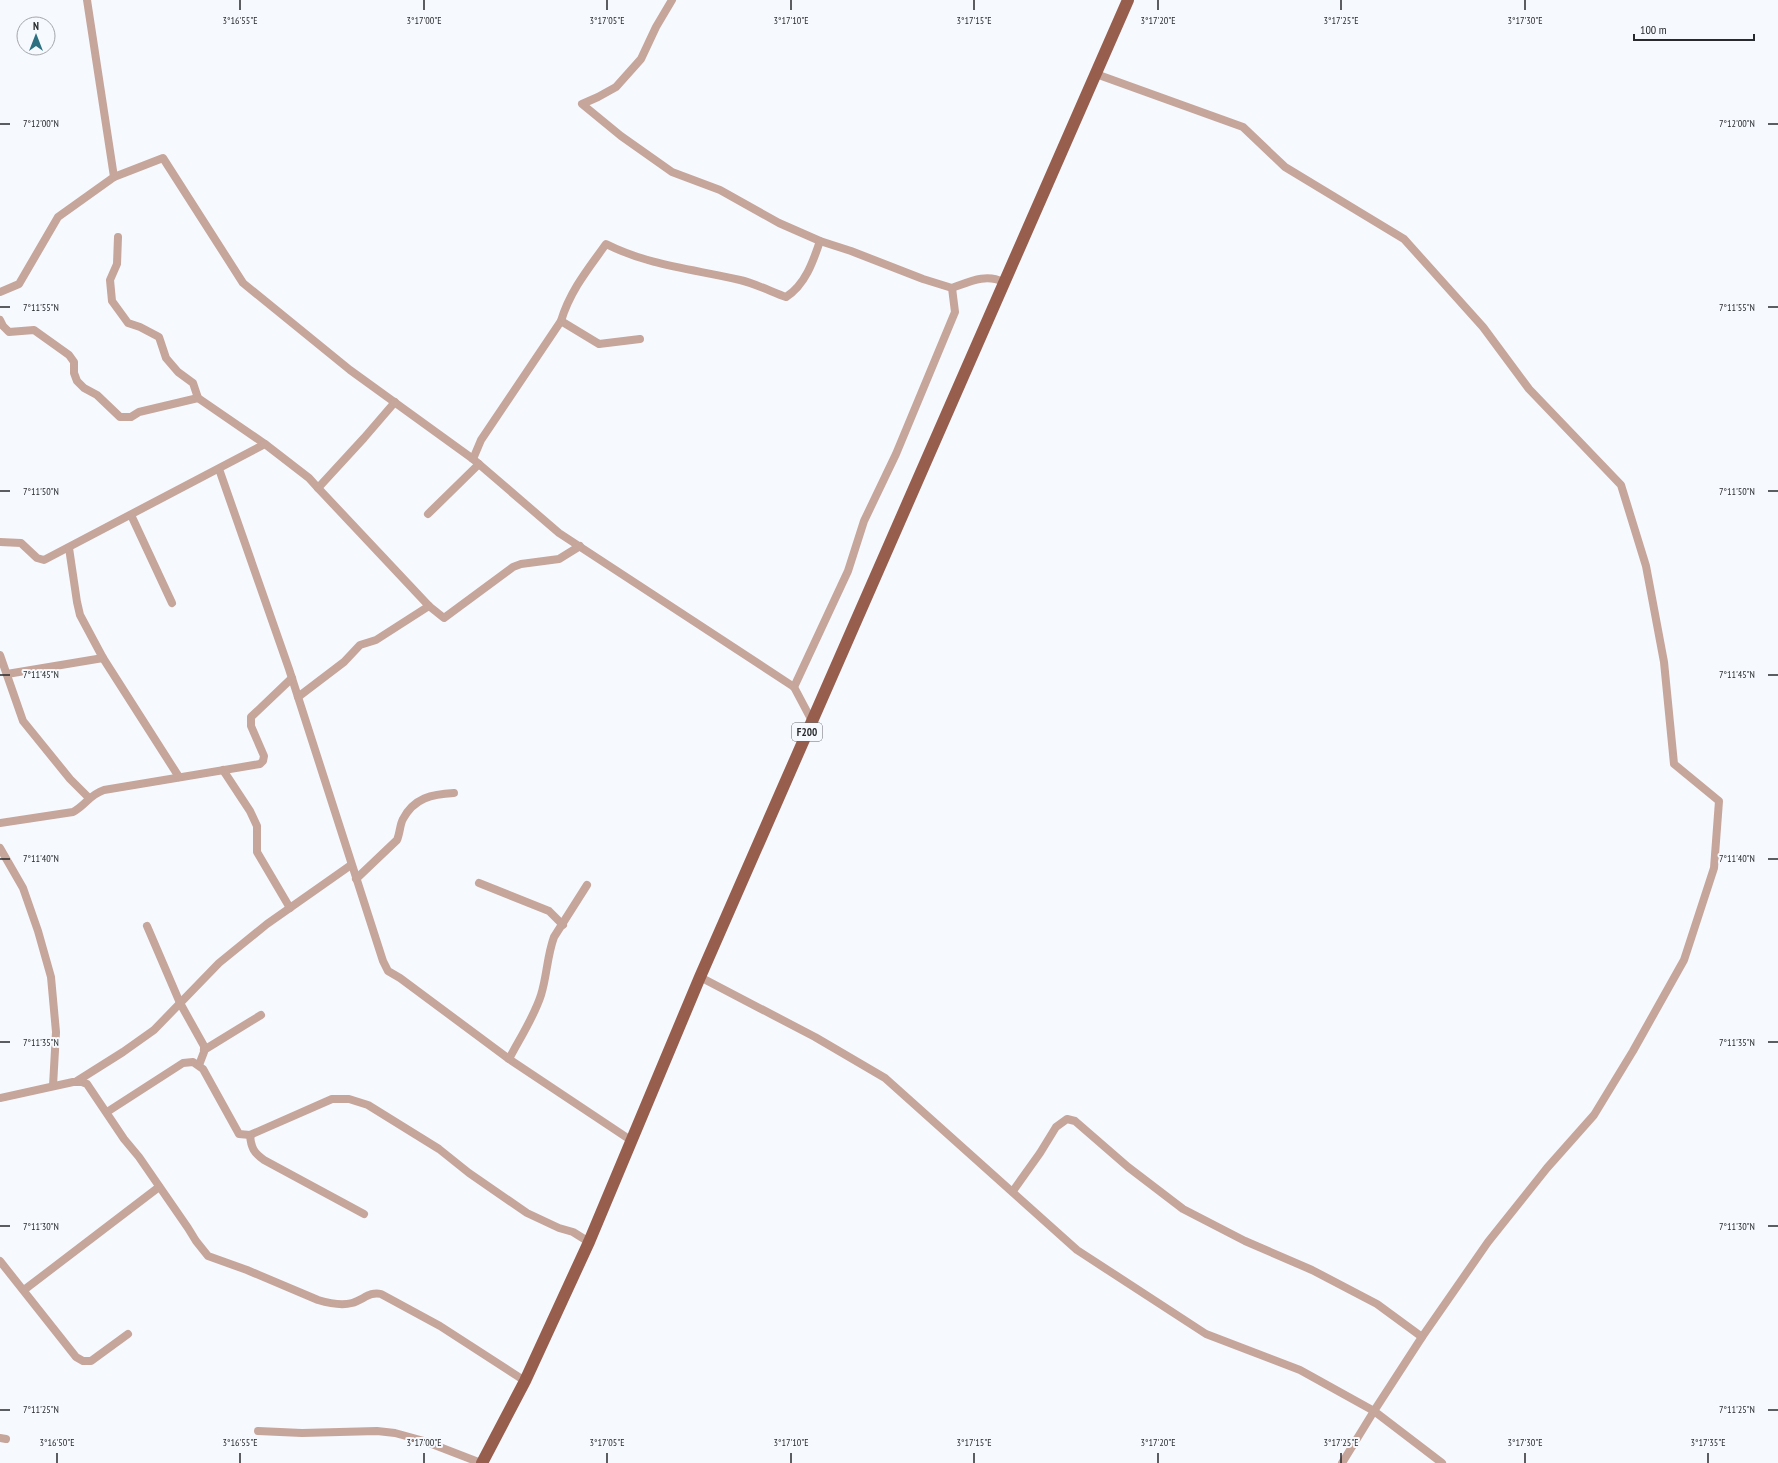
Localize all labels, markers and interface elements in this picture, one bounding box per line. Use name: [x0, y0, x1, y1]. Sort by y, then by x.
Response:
text: 3°16'55"E: [223, 14, 257, 27]
text: 3°17'00"E: [407, 14, 441, 27]
text: 3°17'05"E: [590, 14, 624, 27]
text: 3°17'10"E: [774, 14, 808, 27]
text: 3°17'15"E: [957, 14, 991, 27]
text: 3°17'20"E: [1141, 14, 1175, 27]
text: 3°17'25"E: [1324, 14, 1358, 27]
text: 3°17'30"E: [1508, 14, 1542, 27]
north arrow: [16, 16, 56, 56]
scale bar: [1634, 16, 1754, 42]
text: N: [33, 19, 39, 33]
text: 100 m: [1640, 22, 1667, 37]
text: 7°12'00"N: [23, 117, 59, 130]
text: 7°12'00"N: [1719, 117, 1755, 130]
text: 7°11'55"N: [23, 301, 59, 314]
text: 7°11'55"N: [1719, 301, 1755, 314]
text: 7°11'50"N: [23, 485, 59, 498]
text: 7°11'50"N: [1719, 485, 1755, 498]
text: 7°11'45"N: [23, 668, 59, 681]
text: 7°11'45"N: [1719, 668, 1755, 681]
road number: F200: [792, 723, 822, 741]
text: 7°11'40"N: [23, 852, 59, 865]
text: 7°11'40"N: [1719, 852, 1755, 865]
text: 7°11'35"N: [23, 1036, 59, 1049]
text: 7°11'35"N: [1719, 1036, 1755, 1049]
text: 7°11'30"N: [23, 1220, 59, 1233]
text: 7°11'30"N: [1719, 1220, 1755, 1233]
text: 7°11'25"N: [23, 1403, 59, 1416]
text: 7°11'25"N: [1719, 1403, 1755, 1416]
text: 3°16'50"E: [40, 1436, 74, 1449]
text: 3°16'55"E: [223, 1436, 257, 1449]
text: 3°17'00"E: [407, 1436, 441, 1449]
text: 3°17'05"E: [590, 1436, 624, 1449]
text: 3°17'10"E: [774, 1436, 808, 1449]
text: 3°17'15"E: [957, 1436, 991, 1449]
text: 3°17'20"E: [1141, 1436, 1175, 1449]
text: 3°17'25"E: [1324, 1436, 1358, 1449]
text: 3°17'30"E: [1508, 1436, 1542, 1449]
text: 3°17'35"E: [1691, 1436, 1725, 1449]

